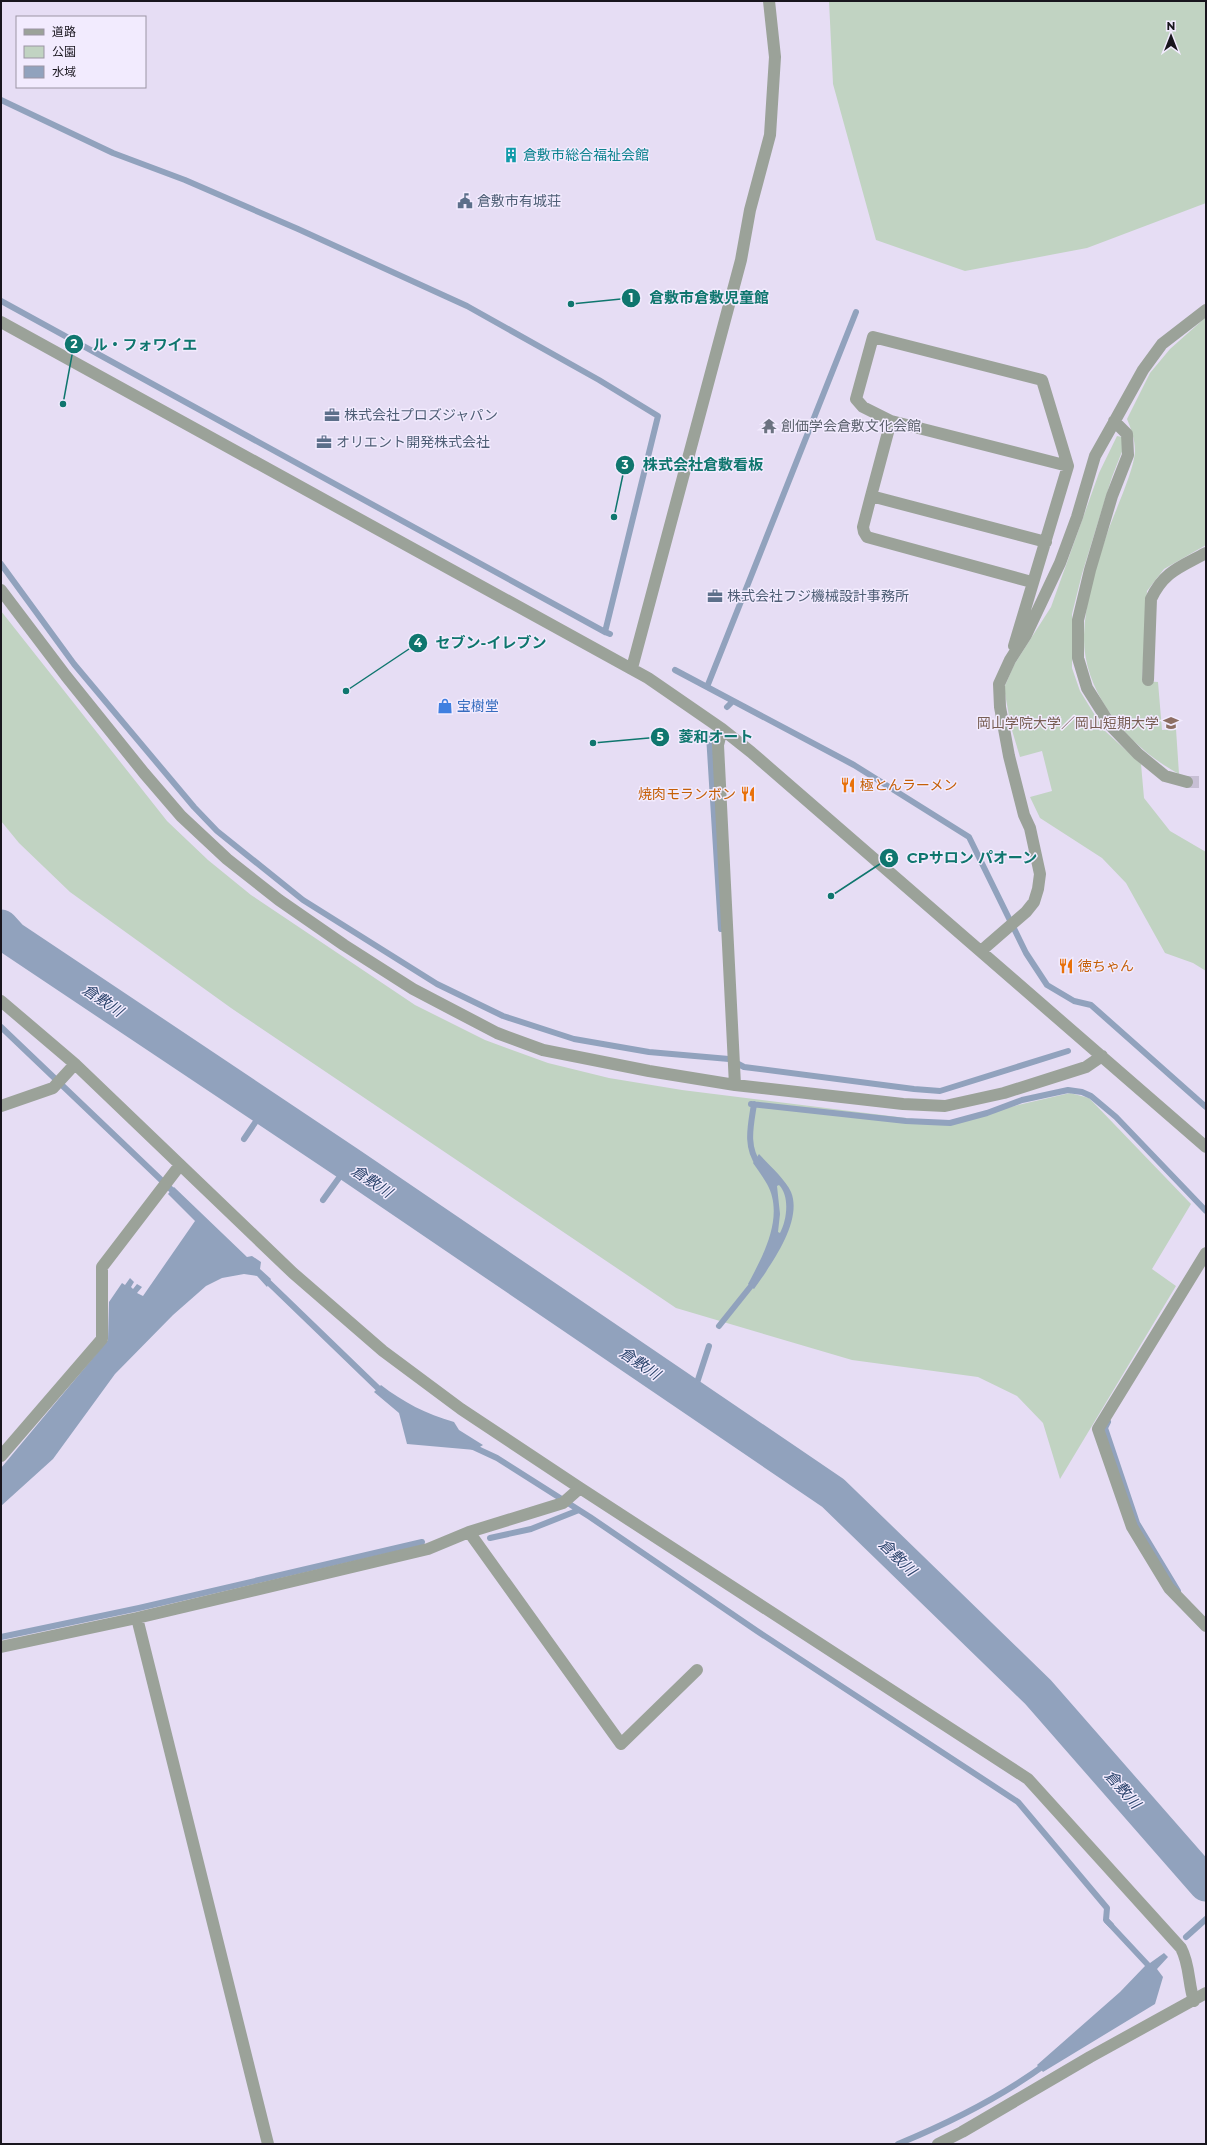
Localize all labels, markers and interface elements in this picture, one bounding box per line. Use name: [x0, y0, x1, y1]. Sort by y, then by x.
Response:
legend: [16, 16, 146, 88]
north arrow: [1151, 16, 1191, 56]
text: N: [1167, 19, 1175, 33]
text: 道路: [52, 24, 76, 39]
text: 公園: [52, 44, 76, 59]
text: 水域: [52, 64, 76, 79]
building icon: 倉敷市総合福祉会館: [502, 146, 520, 164]
place label: 倉敷市総合福祉会館: [523, 146, 649, 164]
public building icon: 倉敷市有城荘: [456, 192, 474, 210]
place label: 倉敷市有城荘: [477, 192, 561, 210]
callout: 倉敷市倉敷児童館: [621, 285, 777, 312]
text: 倉敷市倉敷児童館: [649, 288, 769, 307]
text: 1: [629, 290, 633, 305]
callout: ル・フォワイエ: [64, 331, 205, 358]
text: ル・フォワイエ: [93, 335, 197, 354]
text: 2: [70, 336, 78, 351]
office icon: 株式会社プロズジャパン: [323, 406, 341, 424]
place label: 株式会社プロズジャパン: [344, 406, 498, 424]
temple icon: 創価学会倉敷文化会館: [760, 417, 778, 435]
place label: 創価学会倉敷文化会館: [781, 417, 921, 435]
office icon: オリエント開発株式会社: [315, 433, 333, 451]
place label: オリエント開発株式会社: [336, 433, 490, 451]
callout: 株式会社倉敷看板: [615, 452, 771, 479]
text: 株式会社倉敷看板: [643, 455, 764, 474]
text: 3: [620, 457, 629, 472]
office icon: 株式会社フジ機械設計事務所: [706, 587, 724, 605]
place label: 株式会社フジ機械設計事務所: [727, 587, 909, 605]
callout: セブン-イレブン: [408, 629, 555, 656]
text: セブン-イレブン: [436, 633, 546, 652]
text: 4: [414, 635, 423, 650]
shop icon: 宝樹堂: [436, 697, 454, 715]
place label: 宝樹堂: [457, 697, 499, 715]
place label: 岡山学院大学／岡山短期大学: [977, 714, 1159, 732]
school or university icon: 岡山学院大学／岡山短期大学: [1162, 714, 1180, 732]
callout: 菱和オート: [650, 723, 761, 750]
text: 菱和オート: [678, 727, 754, 746]
text: 5: [656, 729, 664, 744]
restaurant icon: 極とんラーメン: [839, 776, 857, 794]
place label: 極とんラーメン: [860, 776, 957, 794]
place label: 焼肉モランボン: [638, 785, 736, 803]
restaurant icon: 焼肉モランボン: [739, 785, 757, 803]
callout: CPサロン パオーン: [879, 844, 1046, 871]
text: CPサロン パオーン: [907, 848, 1037, 867]
text: 6: [885, 850, 893, 865]
restaurant icon: 徳ちゃん: [1057, 957, 1075, 975]
place label: 徳ちゃん: [1078, 957, 1134, 975]
water label: 倉敷川: [79, 980, 129, 1022]
water label: 倉敷川: [348, 1161, 398, 1203]
water label: 倉敷川: [616, 1343, 666, 1385]
water label: 倉敷川: [875, 1535, 922, 1581]
water label: 倉敷川: [1101, 1766, 1146, 1814]

